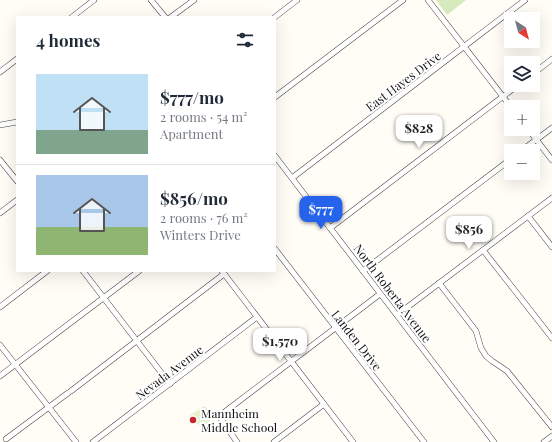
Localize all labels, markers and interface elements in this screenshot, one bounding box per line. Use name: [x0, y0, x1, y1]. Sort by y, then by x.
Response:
north arrow: [504, 12, 540, 48]
map controls: [504, 12, 540, 180]
text: 4 homes: [36, 29, 100, 51]
icon: filters: [234, 29, 256, 51]
street label: East Hayes Drive: [362, 47, 444, 115]
button: layers: [504, 56, 540, 92]
text: $777/mo: [160, 86, 224, 108]
icon: home: [68, 90, 116, 138]
button: +: [504, 100, 540, 136]
text: 2 rooms · 54 m²: [160, 108, 248, 125]
pin: $828: [395, 115, 443, 149]
text: $828: [405, 119, 433, 136]
text: Apartment: [160, 125, 223, 142]
button: −: [504, 144, 540, 180]
text: $856/mo: [160, 187, 228, 209]
icon: home: [68, 191, 116, 239]
pin: $777: [297, 196, 345, 230]
text: $777: [308, 200, 334, 217]
text: 2 rooms · 76 m²: [160, 209, 248, 226]
pin: $856: [445, 216, 493, 250]
text: $856: [455, 220, 483, 237]
text: Winters Drive: [160, 226, 241, 243]
street label: North Roberta Avenue: [351, 241, 435, 345]
street label: Landen Drive: [328, 306, 386, 374]
pin: $1,570: [247, 328, 313, 362]
text: $1,570: [262, 332, 298, 349]
street label: Nevada Avenue: [132, 341, 206, 403]
place label: Mannheim Middle School: [201, 405, 278, 435]
marker: Mannheim Middle School: [188, 415, 198, 425]

